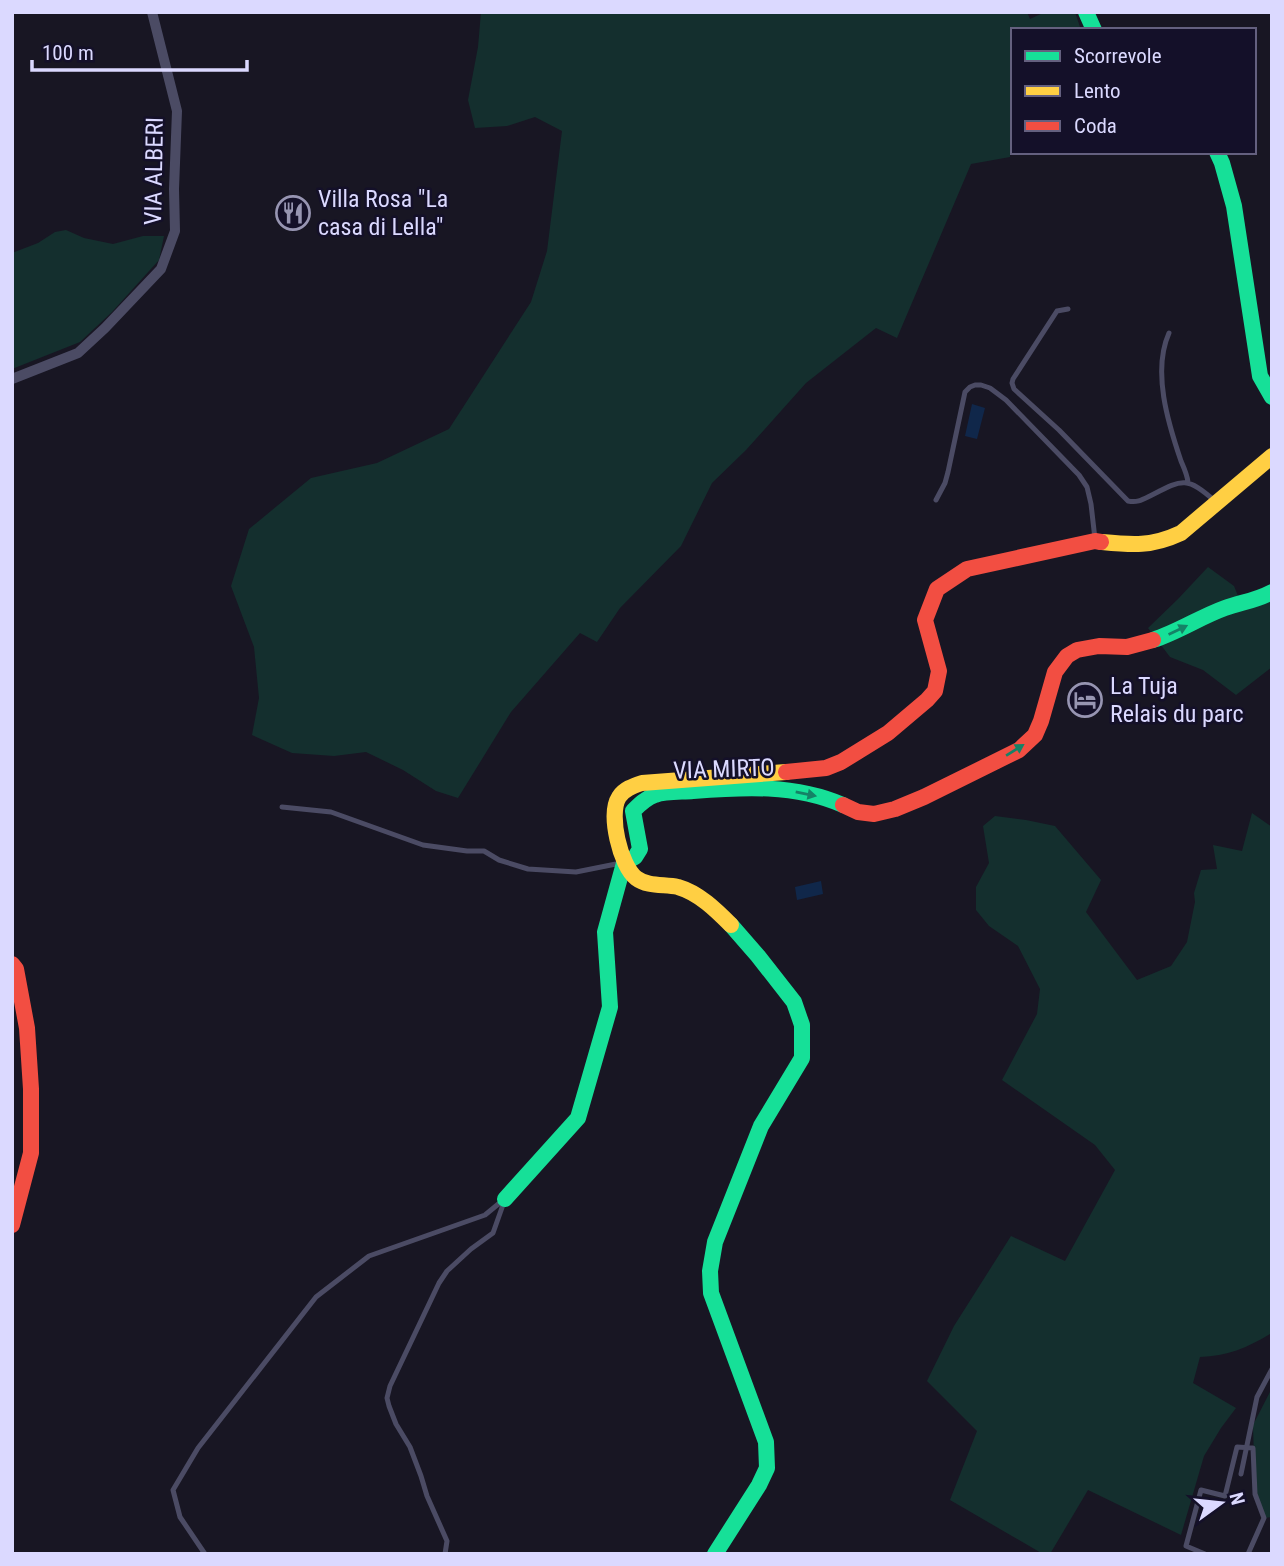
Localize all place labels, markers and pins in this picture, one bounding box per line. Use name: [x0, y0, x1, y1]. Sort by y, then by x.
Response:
place label: Villa Rosa "La casa di Lella": [318, 185, 448, 241]
restaurant icon: Villa Rosa "La casa di Lella": [274, 194, 312, 232]
place label: La Tuja Relais du parc: [1110, 672, 1243, 728]
hotel icon: La Tuja Relais du parc: [1066, 681, 1104, 719]

